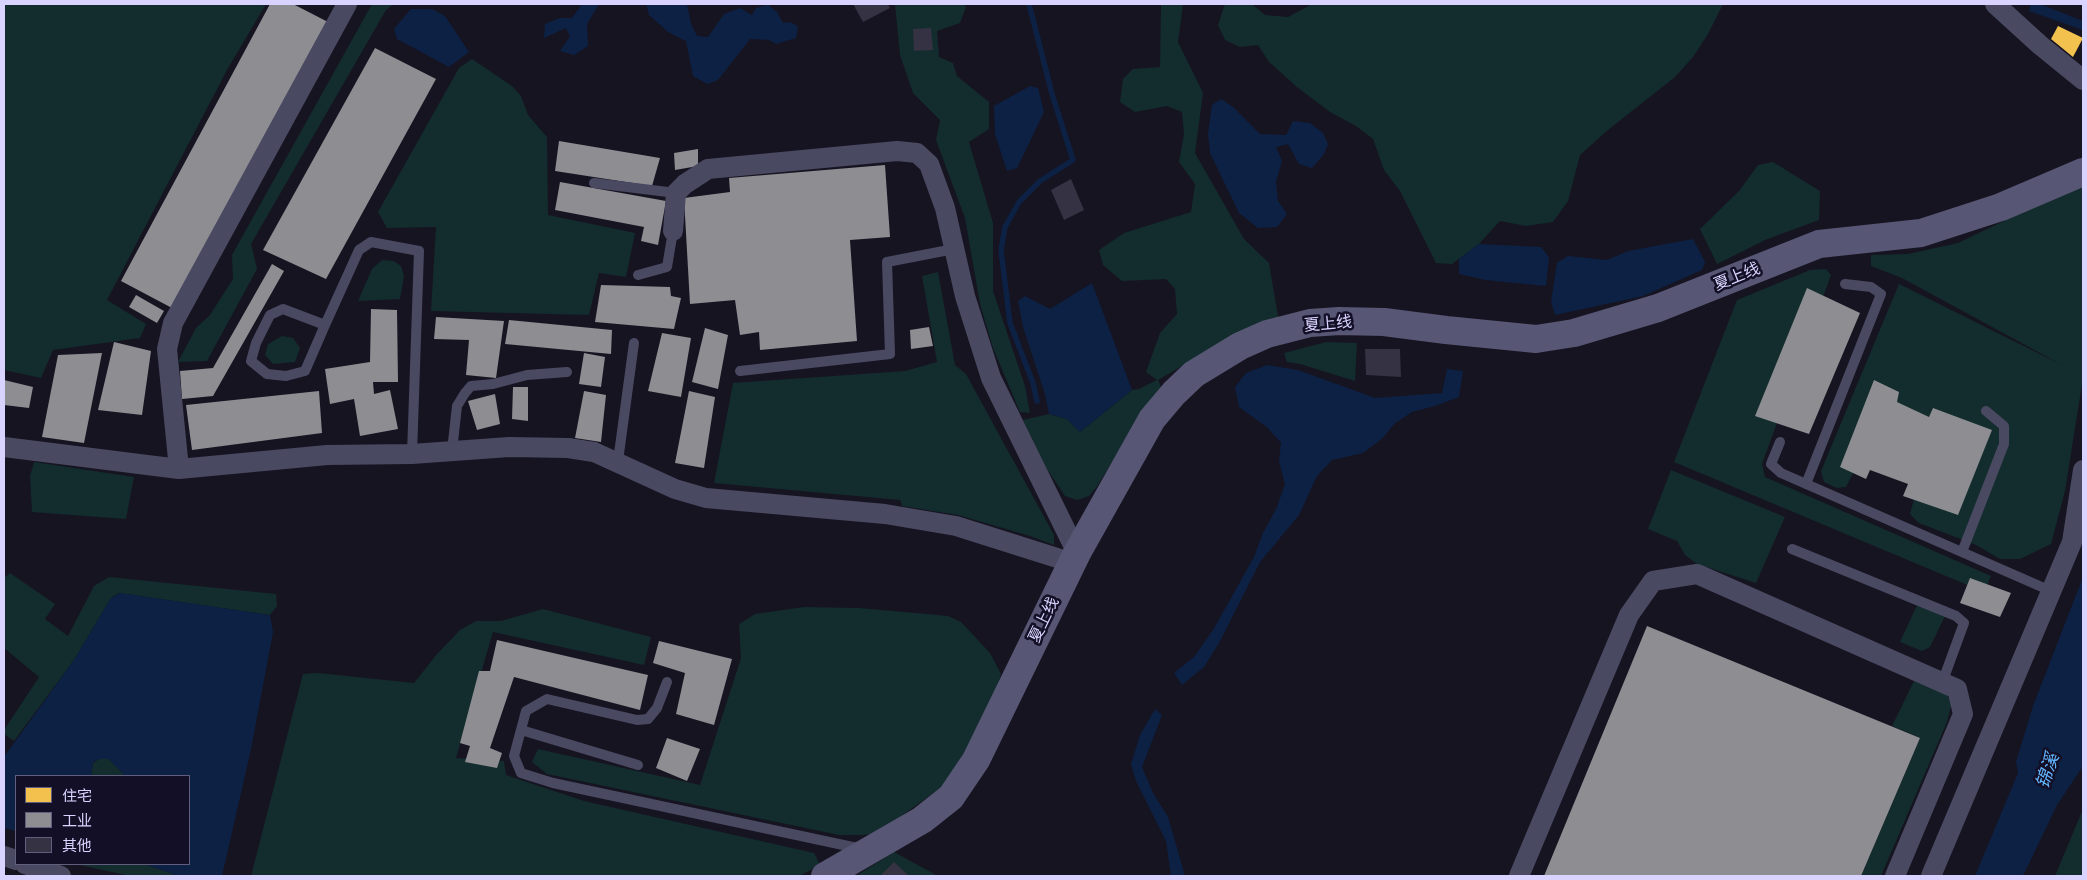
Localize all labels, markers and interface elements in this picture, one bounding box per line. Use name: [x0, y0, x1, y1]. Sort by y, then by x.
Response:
street label: 夏上线: [1711, 259, 1763, 295]
street label: 夏上线: [1303, 312, 1353, 336]
street label: 夏上线: [1025, 594, 1063, 646]
water label: 锦溪: [2032, 750, 2064, 792]
legend: [15, 775, 190, 865]
text: 住宅: [62, 786, 92, 805]
text: 工业: [62, 811, 92, 830]
text: 其他: [62, 836, 92, 855]

